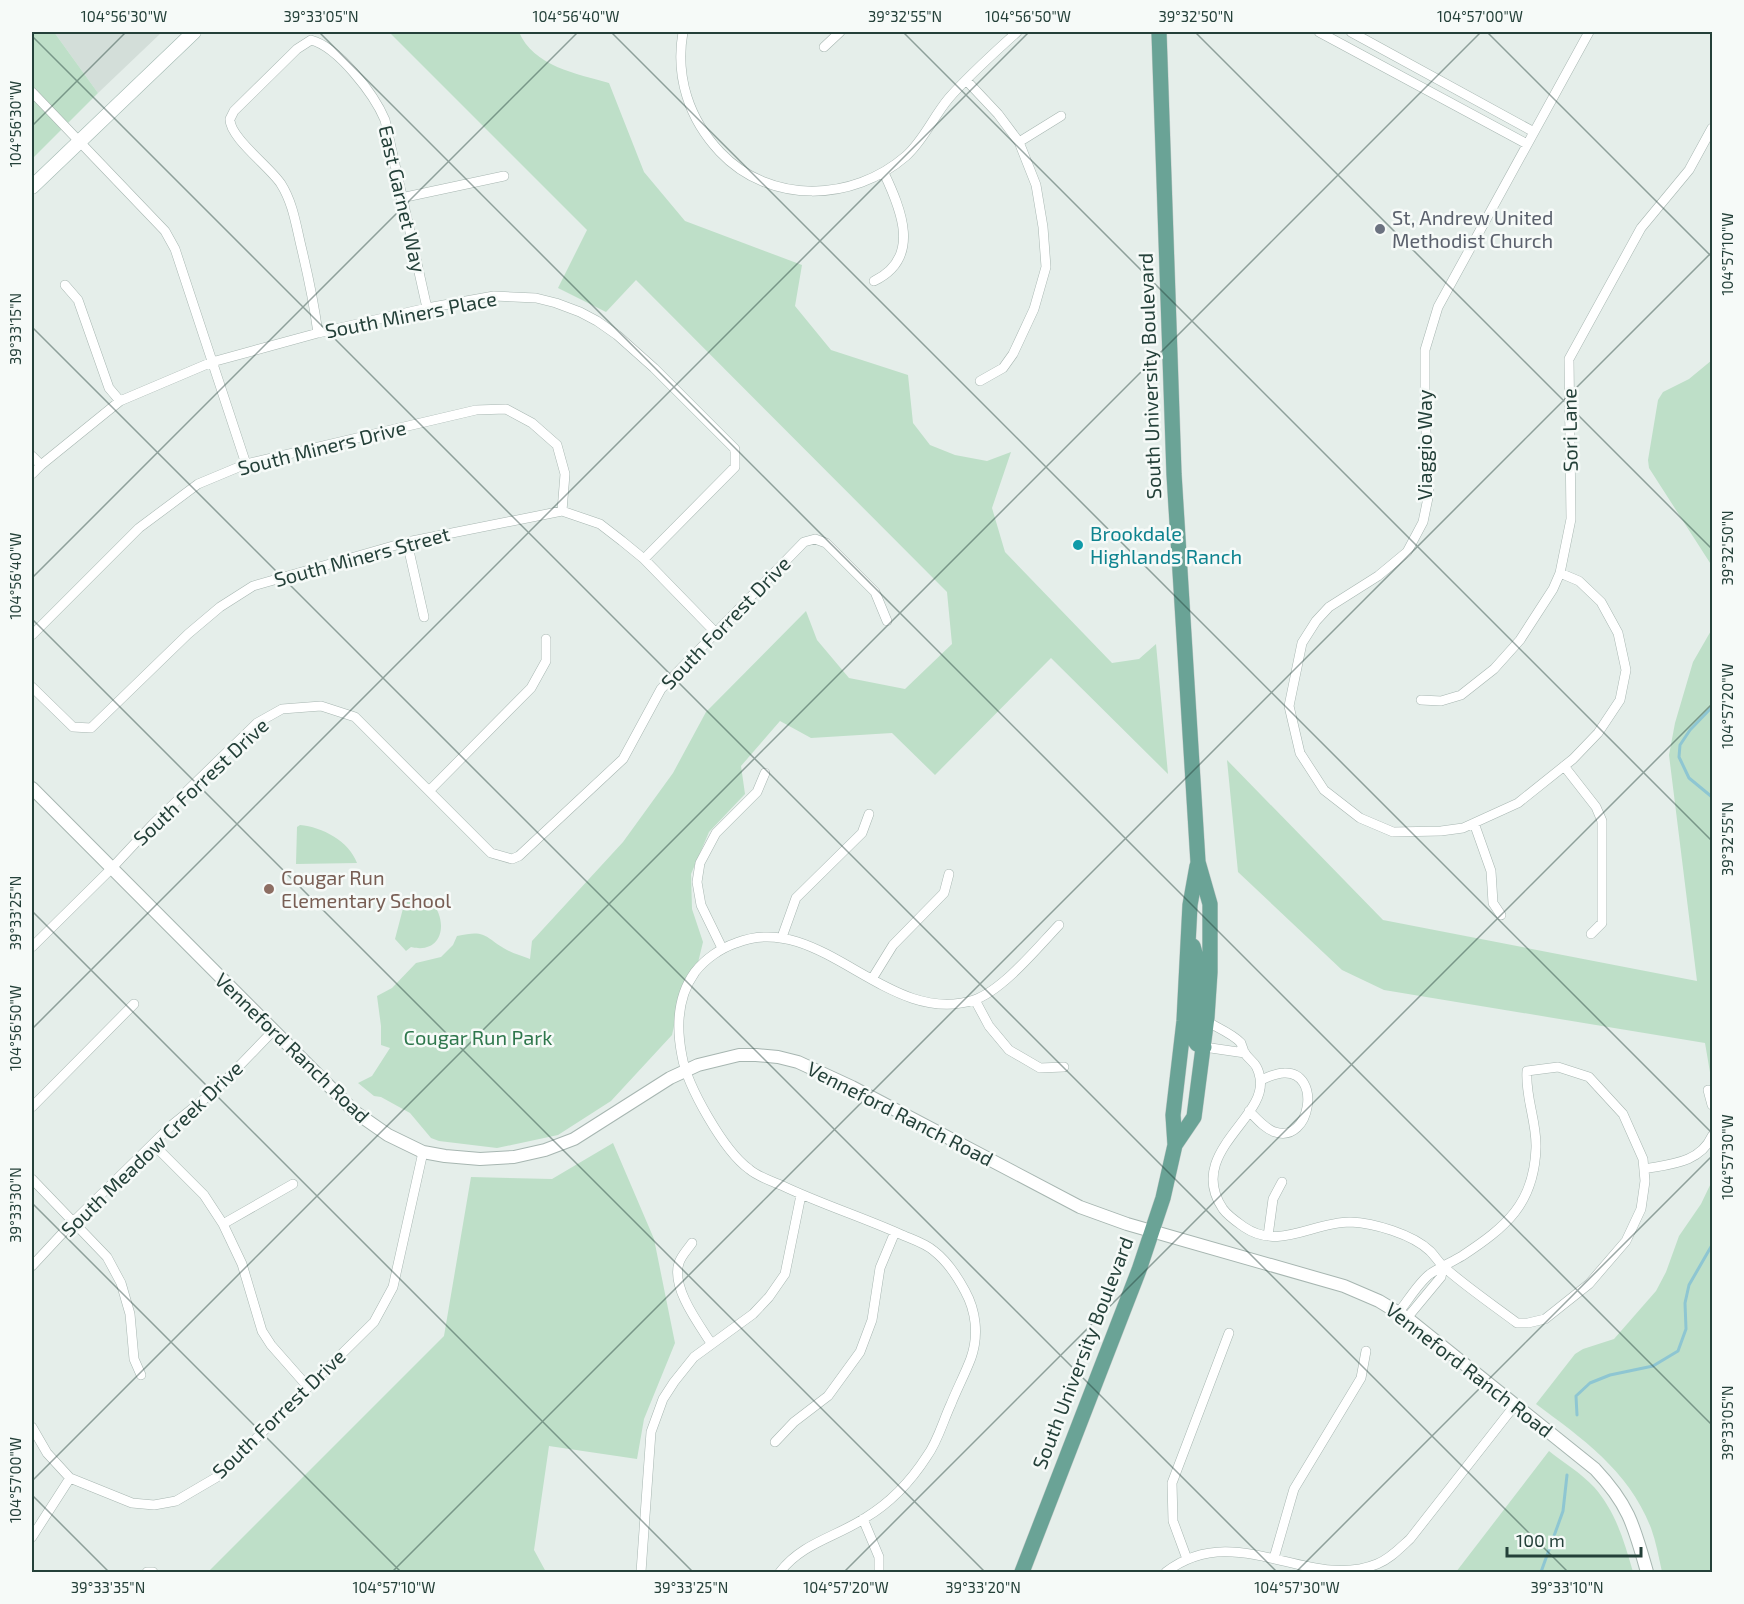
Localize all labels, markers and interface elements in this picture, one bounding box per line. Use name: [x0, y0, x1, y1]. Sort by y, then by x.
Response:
text: 104°56'30"W: [81, 7, 167, 25]
text: 39°33'05"N: [283, 7, 359, 25]
text: 104°56'40"W: [533, 7, 619, 25]
text: 39°32'55"N: [868, 7, 942, 25]
text: 104°56'50"W: [985, 7, 1071, 25]
text: 39°32'50"N: [1158, 7, 1234, 25]
text: 104°57'00"W: [1437, 7, 1523, 25]
text: 104°56'30"W: [6, 81, 24, 167]
street label: East Garnet Way: [374, 123, 432, 275]
place label: St, Andrew United Methodist Church: [1392, 205, 1554, 252]
text: 104°57'10"W: [1718, 212, 1736, 296]
marker: St, Andrew United Methodist Church: [1373, 222, 1387, 236]
street label: South University Boulevard: [1133, 252, 1165, 500]
street label: South Miners Place: [323, 286, 499, 342]
text: 39°33'15"N: [6, 293, 24, 365]
street label: Sori Lane: [1556, 388, 1582, 472]
street label: Viaggio Way: [1412, 389, 1436, 501]
street label: South Miners Drive: [235, 414, 408, 480]
text: 39°32'50"N: [1718, 510, 1736, 586]
street label: South Miners Street: [271, 521, 453, 591]
place label: Brookdale Highlands Ranch: [1090, 521, 1242, 568]
text: 104°56'40"W: [6, 533, 24, 619]
marker: Brookdale Highlands Ranch: [1071, 538, 1085, 552]
street label: South Forrest Drive: [656, 551, 795, 694]
text: 104°57'20"W: [1718, 663, 1736, 749]
street label: South Forrest Drive: [128, 713, 273, 850]
text: 39°32'55"N: [1718, 802, 1736, 876]
place label: Cougar Run Elementary School: [281, 865, 451, 912]
text: 39°33'25"N: [6, 876, 24, 950]
marker: Cougar Run Elementary School: [262, 882, 276, 896]
street label: Venneford Ranch Road: [210, 967, 375, 1127]
text: 104°56'50"W: [6, 985, 24, 1071]
park label: Cougar Run Park: [404, 1025, 553, 1049]
street label: South Meadow Creek Drive: [56, 1055, 247, 1241]
street label: Venneford Ranch Road: [803, 1056, 997, 1170]
text: 104°57'30"W: [1718, 1114, 1736, 1200]
text: 39°33'30"N: [6, 1167, 24, 1243]
street label: South University Boulevard: [1027, 1233, 1137, 1472]
street label: Venneford Ranch Road: [1381, 1296, 1558, 1442]
street label: South Forrest Drive: [207, 1344, 350, 1483]
text: 39°33'05"N: [1718, 1385, 1736, 1461]
text: 104°57'00"W: [6, 1437, 24, 1523]
scale bar: [1507, 1520, 1640, 1558]
text: 100 m: [1516, 1529, 1565, 1551]
text: 39°33'35"N: [71, 1578, 145, 1596]
text: 104°57'10"W: [352, 1578, 436, 1596]
text: 39°33'25"N: [654, 1578, 728, 1596]
text: 104°57'20"W: [803, 1578, 889, 1596]
text: 39°33'20"N: [945, 1578, 1021, 1596]
text: 104°57'30"W: [1254, 1578, 1340, 1596]
text: 39°33'10"N: [1530, 1578, 1604, 1596]

